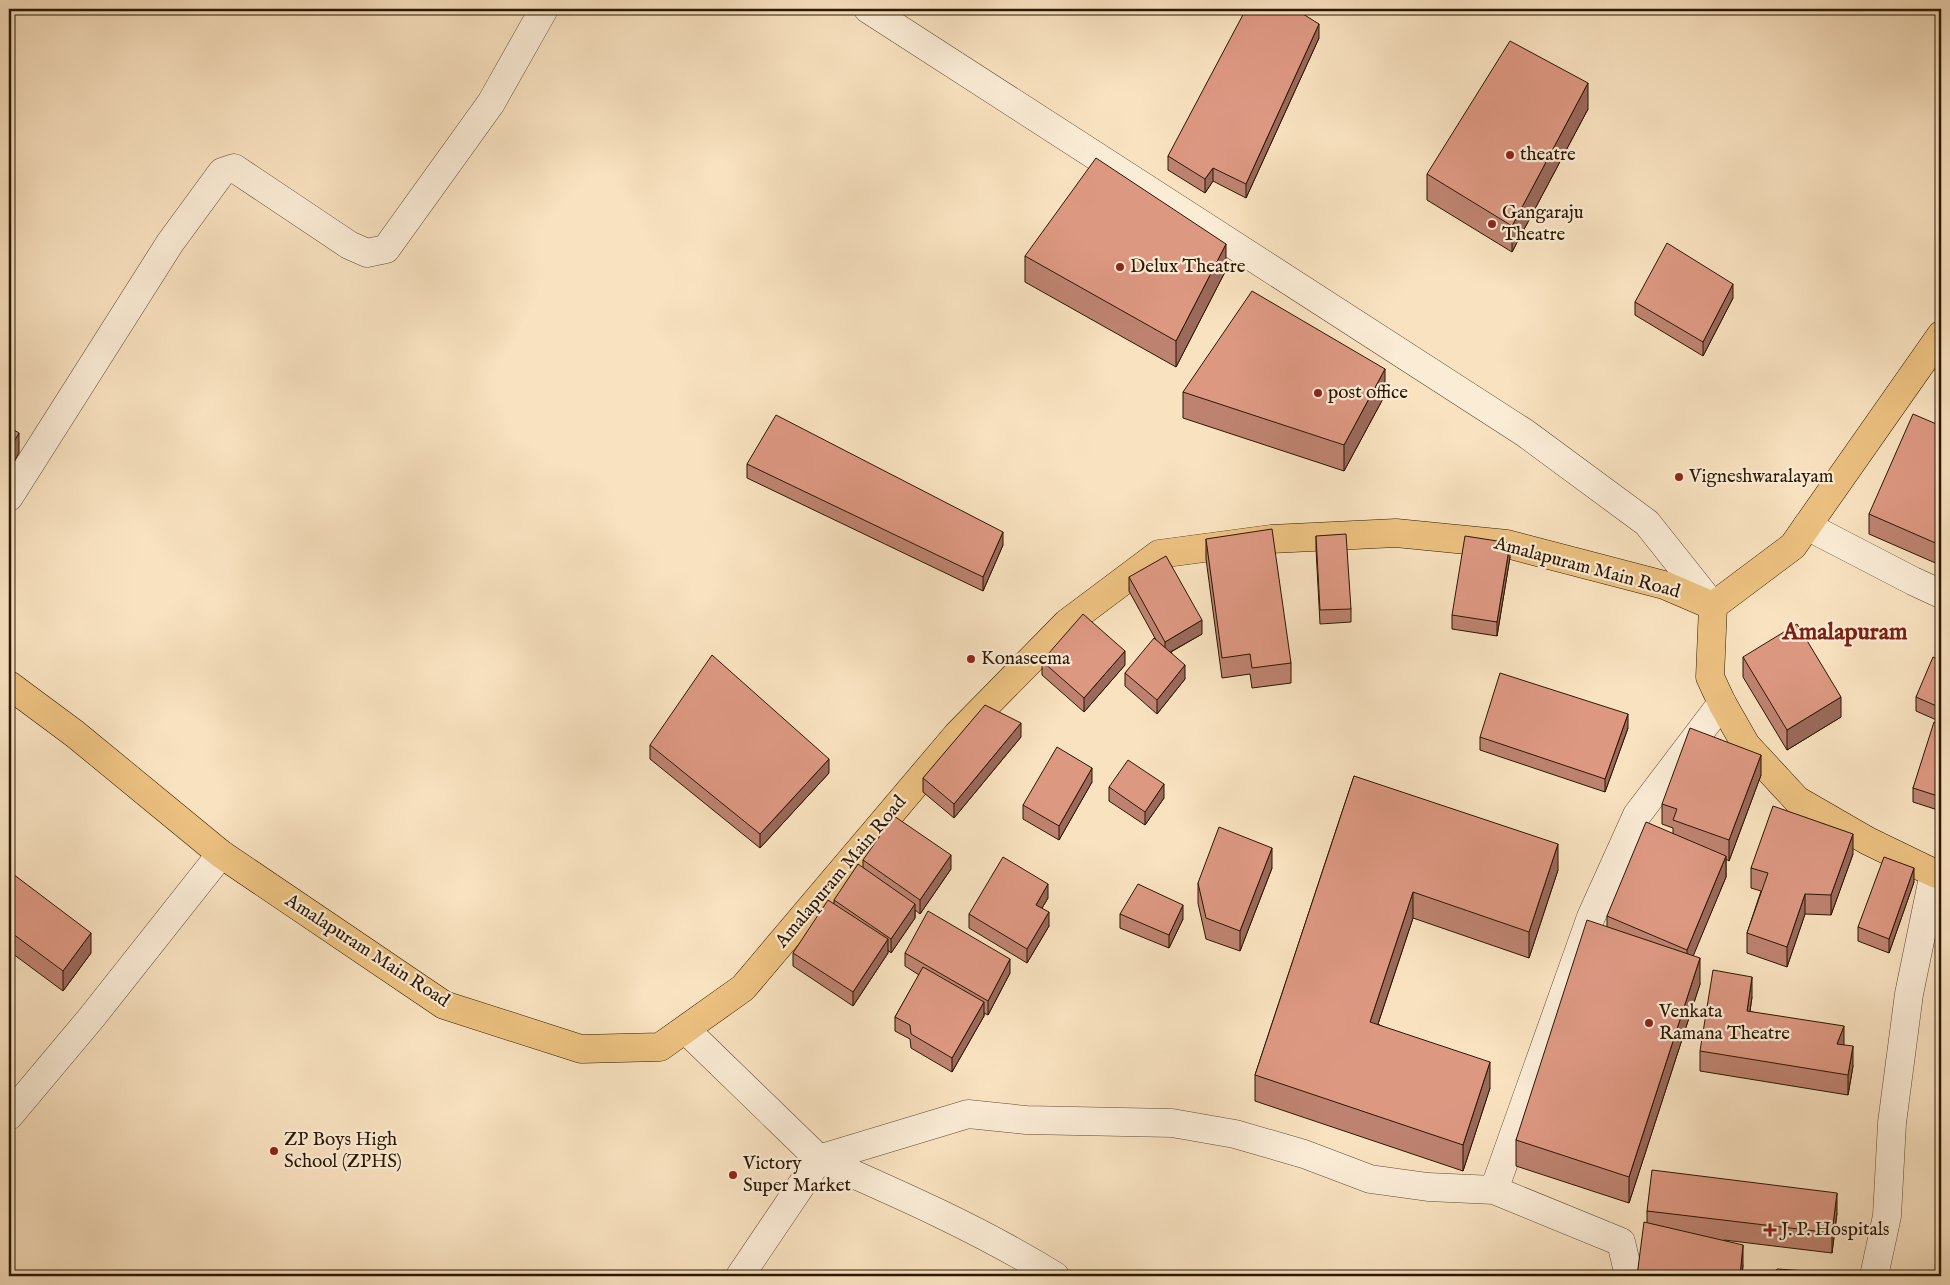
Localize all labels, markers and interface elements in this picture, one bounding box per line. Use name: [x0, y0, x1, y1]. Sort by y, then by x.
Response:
place label: theatre: [1520, 143, 1576, 167]
marker: theatre: [1504, 149, 1516, 161]
place label: Gangaraju Theatre: [1502, 201, 1584, 247]
marker: Gangaraju Theatre: [1486, 218, 1498, 230]
place label: Delux Theatre: [1130, 255, 1246, 279]
marker: Delux Theatre: [1114, 261, 1126, 273]
place label: post office: [1328, 381, 1408, 405]
marker: post office: [1312, 387, 1324, 399]
place label: Vigneshwaralayam: [1688, 465, 1834, 489]
marker: Vigneshwaralayam: [1673, 471, 1685, 483]
street label: Amalapuram Main Road: [1490, 531, 1683, 605]
district label: Amalapuram: [1781, 617, 1908, 648]
place label: Konaseema: [981, 647, 1071, 671]
marker: Konaseema: [965, 653, 977, 665]
street label: Amalapuram Main Road: [770, 790, 912, 954]
street label: Amalapuram Main Road: [279, 888, 455, 1014]
place label: Venkata Ramana Theatre: [1658, 1000, 1790, 1046]
marker: Venkata Ramana Theatre: [1643, 1017, 1655, 1029]
place label: ZP Boys High School (ZPHS): [284, 1128, 402, 1174]
marker: ZP Boys High School (ZPHS): [268, 1145, 280, 1157]
place label: Victory Super Market: [742, 1152, 851, 1198]
marker: Victory Super Market: [727, 1169, 739, 1181]
place label: J. P. Hospitals: [1779, 1218, 1890, 1242]
marker: J. P. Hospitals: [1763, 1223, 1777, 1237]

